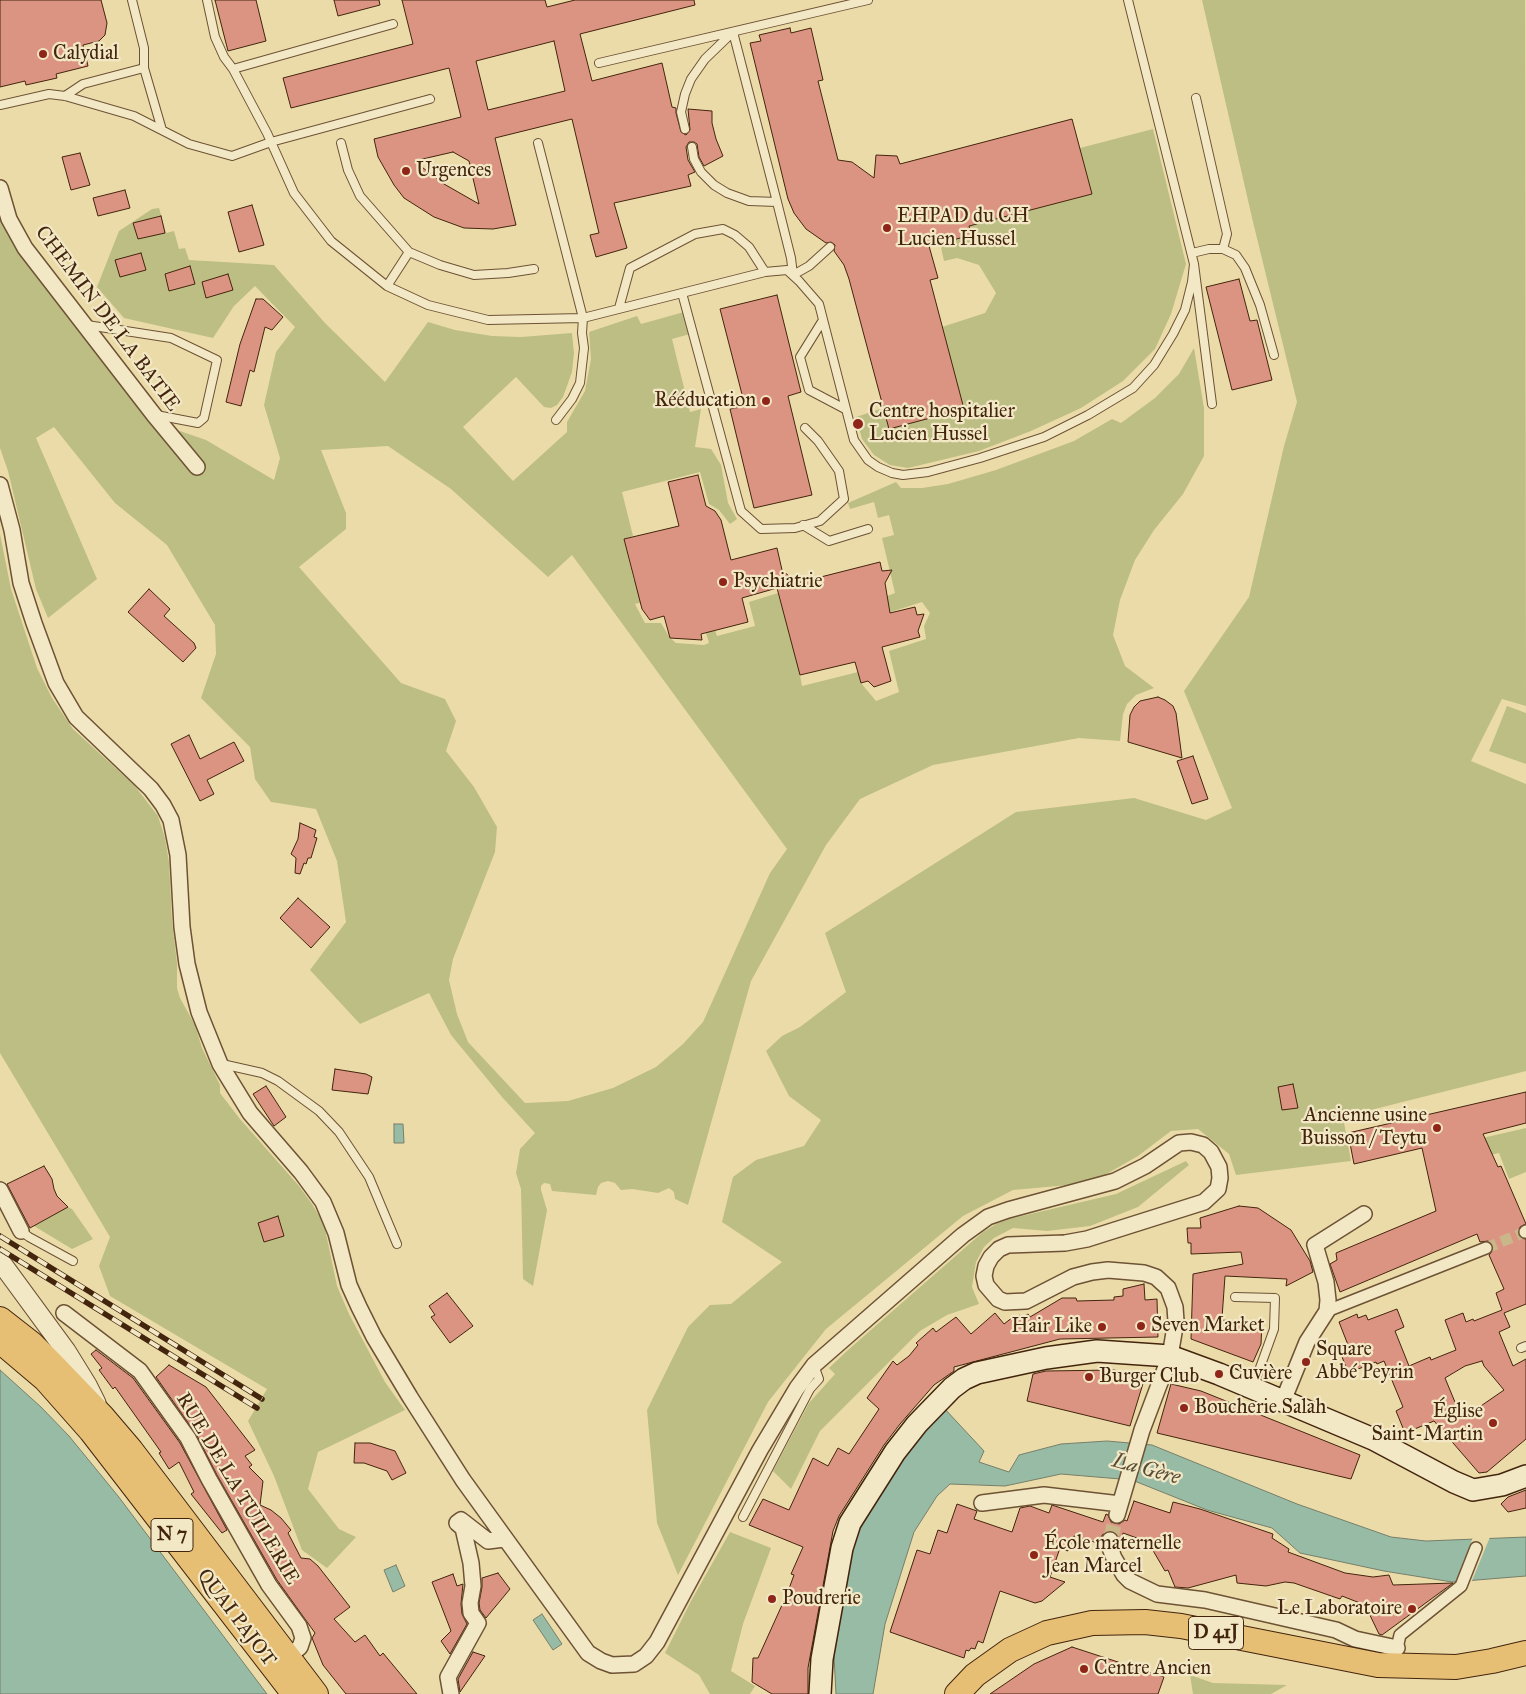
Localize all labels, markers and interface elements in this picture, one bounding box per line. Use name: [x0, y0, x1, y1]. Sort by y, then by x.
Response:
place label: Calydial: [53, 42, 119, 66]
marker: Calydial: [37, 48, 49, 60]
place label: Urgences: [416, 159, 491, 183]
marker: Urgences: [400, 165, 412, 177]
place label: EHPAD du CH Lucien Hussel: [897, 205, 1029, 252]
street label: CHEMIN DE LA BATIE: [29, 222, 185, 416]
marker: EHPAD du CH Lucien Hussel: [881, 222, 893, 234]
place label: Rééducation: [654, 389, 756, 413]
marker: Rééducation: [760, 395, 772, 407]
place label: Centre hospitalier Lucien Hussel: [869, 400, 1015, 447]
marker: Centre hospitalier Lucien Hussel: [851, 417, 865, 431]
place label: Psychiatrie: [733, 570, 823, 594]
marker: Psychiatrie: [717, 576, 729, 588]
place label: Ancienne usine Buisson / Teytu: [1301, 1104, 1427, 1151]
marker: Ancienne usine Buisson / Teytu: [1431, 1122, 1443, 1134]
place label: Seven Market: [1151, 1314, 1264, 1338]
place label: Hair Like: [1011, 1315, 1092, 1339]
marker: Seven Market: [1135, 1320, 1147, 1332]
marker: Hair Like: [1096, 1321, 1108, 1333]
place label: Square Abbé Peyrin: [1316, 1338, 1414, 1385]
marker: Square Abbé Peyrin: [1300, 1356, 1312, 1368]
place label: Cuvière: [1229, 1362, 1292, 1386]
place label: Burger Club: [1099, 1365, 1199, 1389]
marker: Cuvière: [1213, 1368, 1225, 1380]
marker: Burger Club: [1083, 1371, 1095, 1383]
street label: RUE DE LA TUILERIE: [170, 1389, 304, 1589]
place label: Boucherie Salah: [1194, 1396, 1326, 1420]
place label: Église Saint-Martin: [1372, 1400, 1483, 1447]
marker: Boucherie Salah: [1178, 1402, 1190, 1414]
marker: Église Saint-Martin: [1487, 1417, 1499, 1429]
water label: La Gère: [1109, 1449, 1183, 1491]
road number: N 7: [151, 1518, 193, 1552]
place label: École maternelle Jean Marcel: [1044, 1532, 1181, 1579]
marker: École maternelle Jean Marcel: [1028, 1549, 1040, 1561]
street label: QUAI PAJOT: [192, 1564, 280, 1672]
place label: Poudrerie: [782, 1587, 861, 1611]
marker: Poudrerie: [766, 1593, 778, 1605]
place label: Le Laboratoire: [1277, 1597, 1402, 1621]
marker: Le Laboratoire: [1406, 1603, 1418, 1615]
road number: D 41J: [1188, 1616, 1244, 1650]
place label: Centre Ancien: [1094, 1657, 1211, 1681]
marker: Centre Ancien: [1078, 1663, 1090, 1675]

